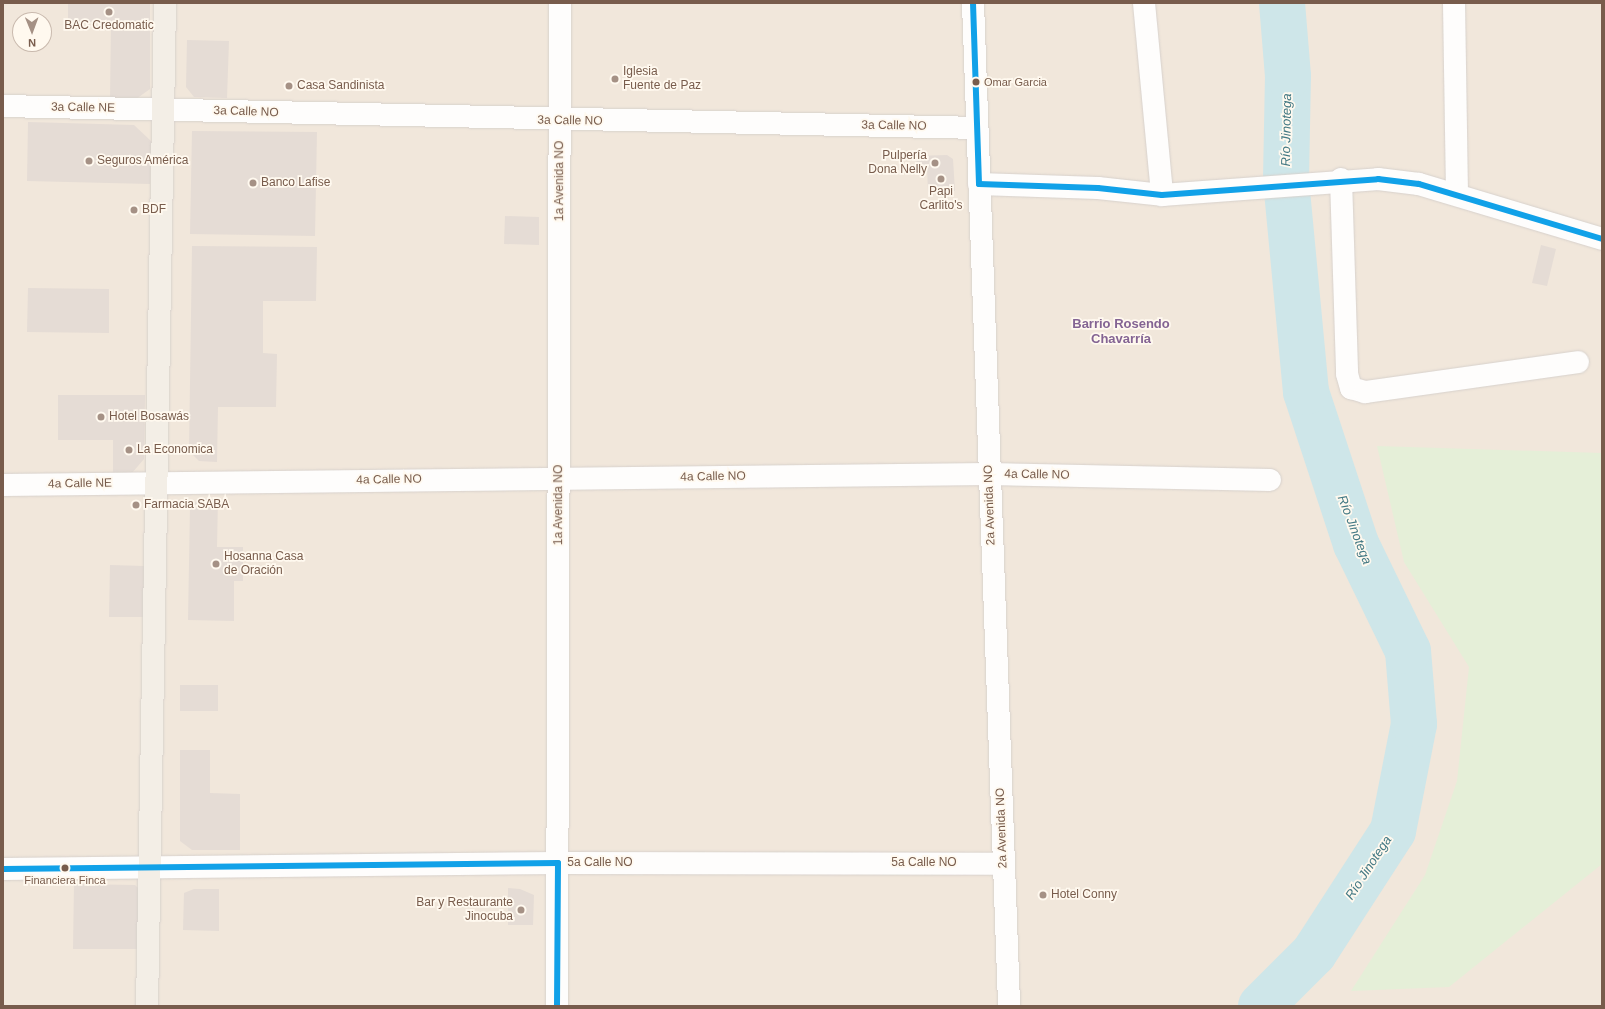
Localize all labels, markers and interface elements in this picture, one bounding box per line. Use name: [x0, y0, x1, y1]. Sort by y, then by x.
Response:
marker: BAC Credomatic: [104, 7, 114, 17]
north arrow: [12, 12, 52, 52]
place label: BAC Credomatic: [64, 19, 154, 33]
text: N: [28, 37, 36, 49]
place label: Iglesia Fuente de Paz: [623, 65, 701, 93]
marker: Iglesia Fuente de Paz: [610, 74, 620, 84]
place label: Omar Garcia: [984, 75, 1047, 89]
marker: Omar Garcia: [971, 77, 981, 87]
place label: Casa Sandinista: [297, 79, 384, 93]
marker: Casa Sandinista: [284, 81, 294, 91]
water label: Río Jinotega: [1279, 93, 1295, 167]
street label: 3a Calle NE: [51, 100, 115, 116]
street label: 3a Calle NO: [213, 104, 279, 120]
street label: 3a Calle NO: [537, 113, 603, 129]
street label: 3a Calle NO: [861, 118, 927, 134]
street label: 1a Avenida NO: [553, 140, 567, 222]
place label: Pulpería Dona Nelly: [868, 149, 927, 177]
place label: Seguros América: [97, 154, 189, 168]
marker: Seguros América: [84, 156, 94, 166]
marker: Pulpería Dona Nelly: [930, 158, 940, 168]
marker: Papi Carlito's: [936, 174, 946, 184]
place label: Banco Lafise: [261, 176, 330, 190]
marker: Banco Lafise: [248, 178, 258, 188]
place label: Papi Carlito's: [920, 185, 962, 213]
place label: BDF: [142, 203, 166, 217]
marker: BDF: [129, 205, 139, 215]
district label: Barrio Rosendo Chavarría: [1072, 317, 1170, 348]
place label: Hotel Bosawás: [109, 410, 189, 424]
marker: Hotel Bosawás: [96, 412, 106, 422]
place label: La Economica: [137, 443, 213, 457]
marker: La Economica: [124, 445, 134, 455]
street label: 1a Avenida NO: [552, 464, 566, 546]
street label: 2a Avenida NO: [981, 464, 999, 546]
street label: 4a Calle NO: [1004, 467, 1070, 483]
street label: 4a Calle NO: [680, 469, 746, 485]
street label: 4a Calle NO: [356, 472, 422, 488]
street label: 4a Calle NE: [48, 476, 112, 492]
water label: Río Jinotega: [1334, 493, 1374, 567]
place label: Farmacia SABA: [144, 498, 229, 512]
marker: Farmacia SABA: [131, 500, 141, 510]
place label: Hosanna Casa de Oración: [224, 550, 303, 578]
marker: Hosanna Casa de Oración: [211, 559, 221, 569]
street label: 2a Avenida NO: [993, 787, 1011, 869]
water label: Río Jinotega: [1343, 833, 1395, 903]
street label: 5a Calle NO: [567, 856, 633, 870]
street label: 5a Calle NO: [891, 856, 957, 870]
marker: Financiera Finca: [60, 863, 70, 873]
place label: Financiera Finca: [24, 873, 106, 887]
place label: Hotel Conny: [1051, 888, 1117, 902]
marker: Hotel Conny: [1038, 890, 1048, 900]
place label: Bar y Restaurante Jinocuba: [416, 896, 513, 924]
marker: Bar y Restaurante Jinocuba: [516, 905, 526, 915]

